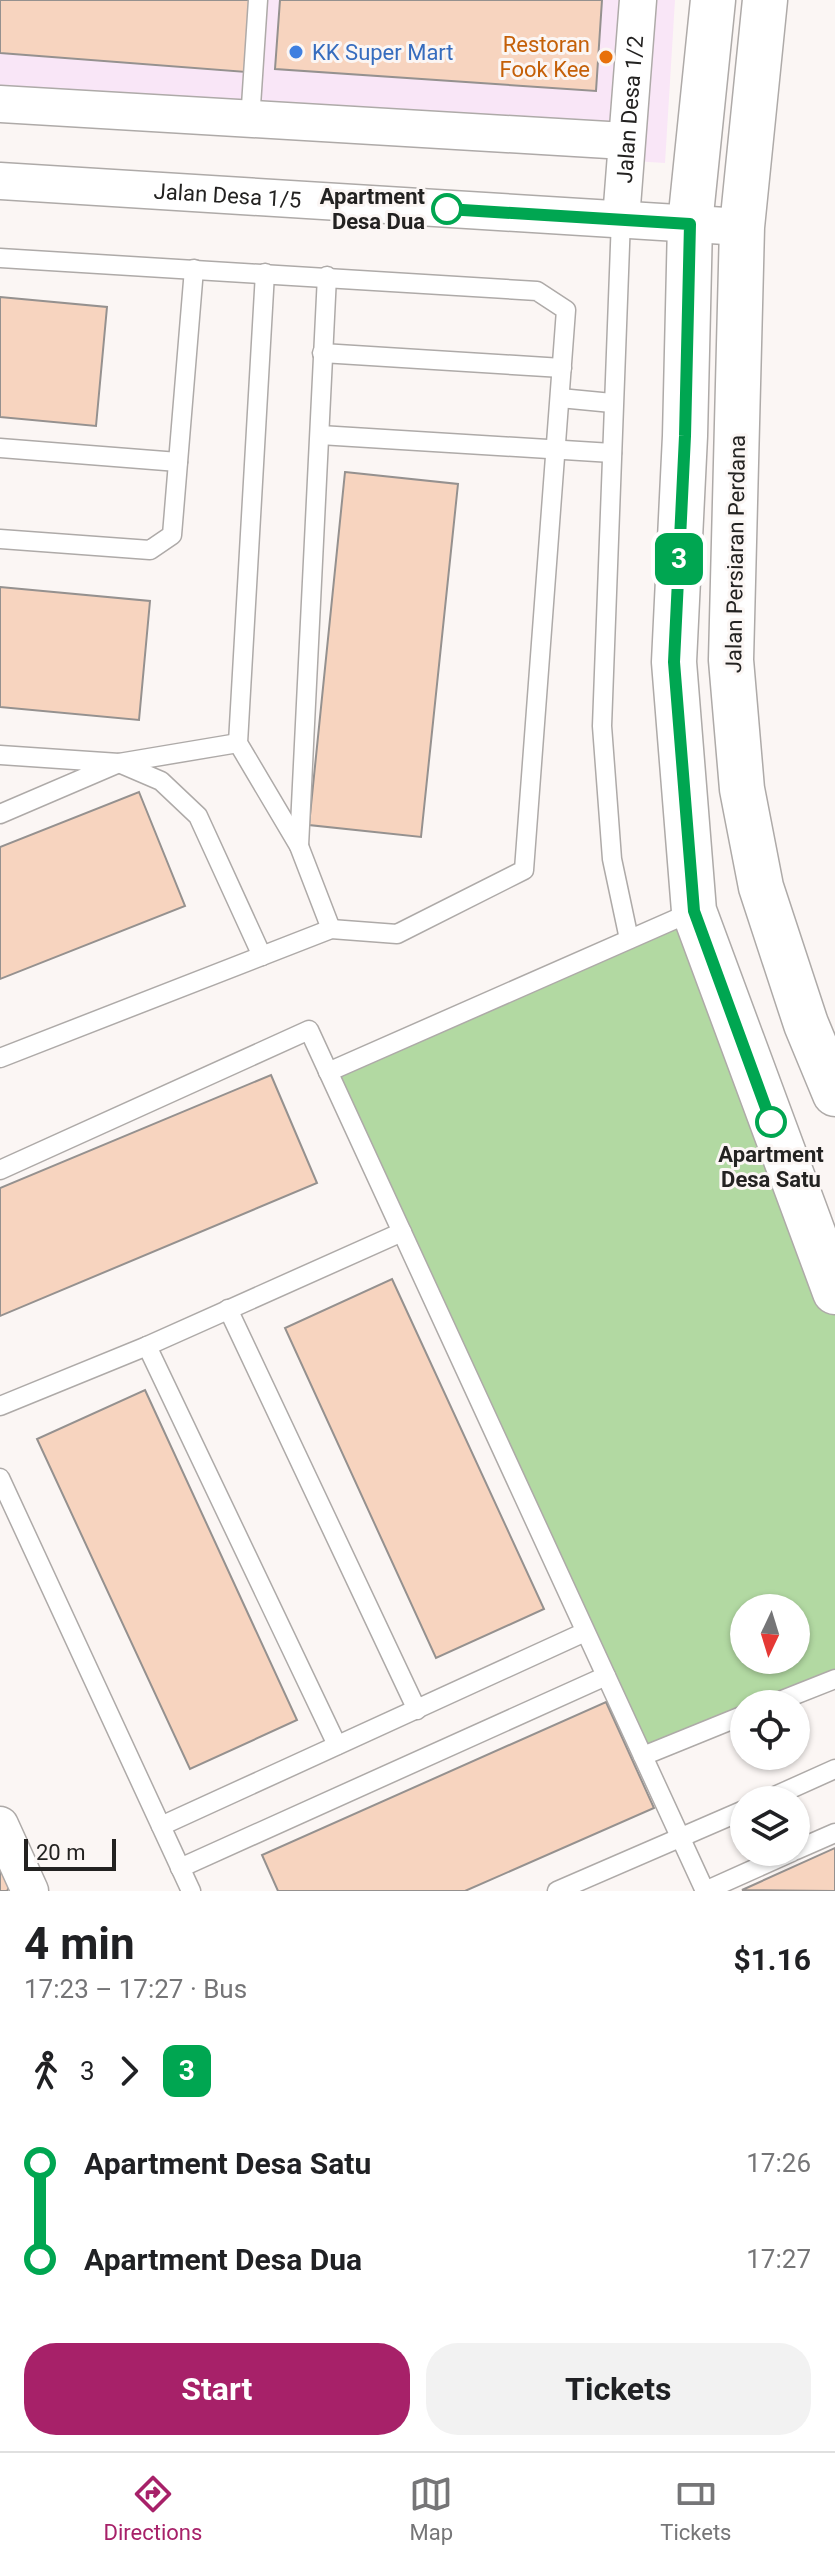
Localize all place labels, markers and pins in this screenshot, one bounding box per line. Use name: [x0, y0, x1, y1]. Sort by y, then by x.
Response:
place label: Restoran Fook Kee: [500, 32, 590, 82]
place label: KK Super Mart: [312, 40, 454, 65]
marker: KK Super Mart: [287, 43, 305, 61]
marker: Restoran Fook Kee: [597, 48, 615, 66]
place label: Apartment Desa Dua: [320, 184, 426, 234]
marker: Apartment Desa Dua: [432, 194, 462, 224]
marker: Apartment Desa Satu: [756, 1107, 786, 1137]
place label: Apartment Desa Satu: [718, 1142, 824, 1192]

